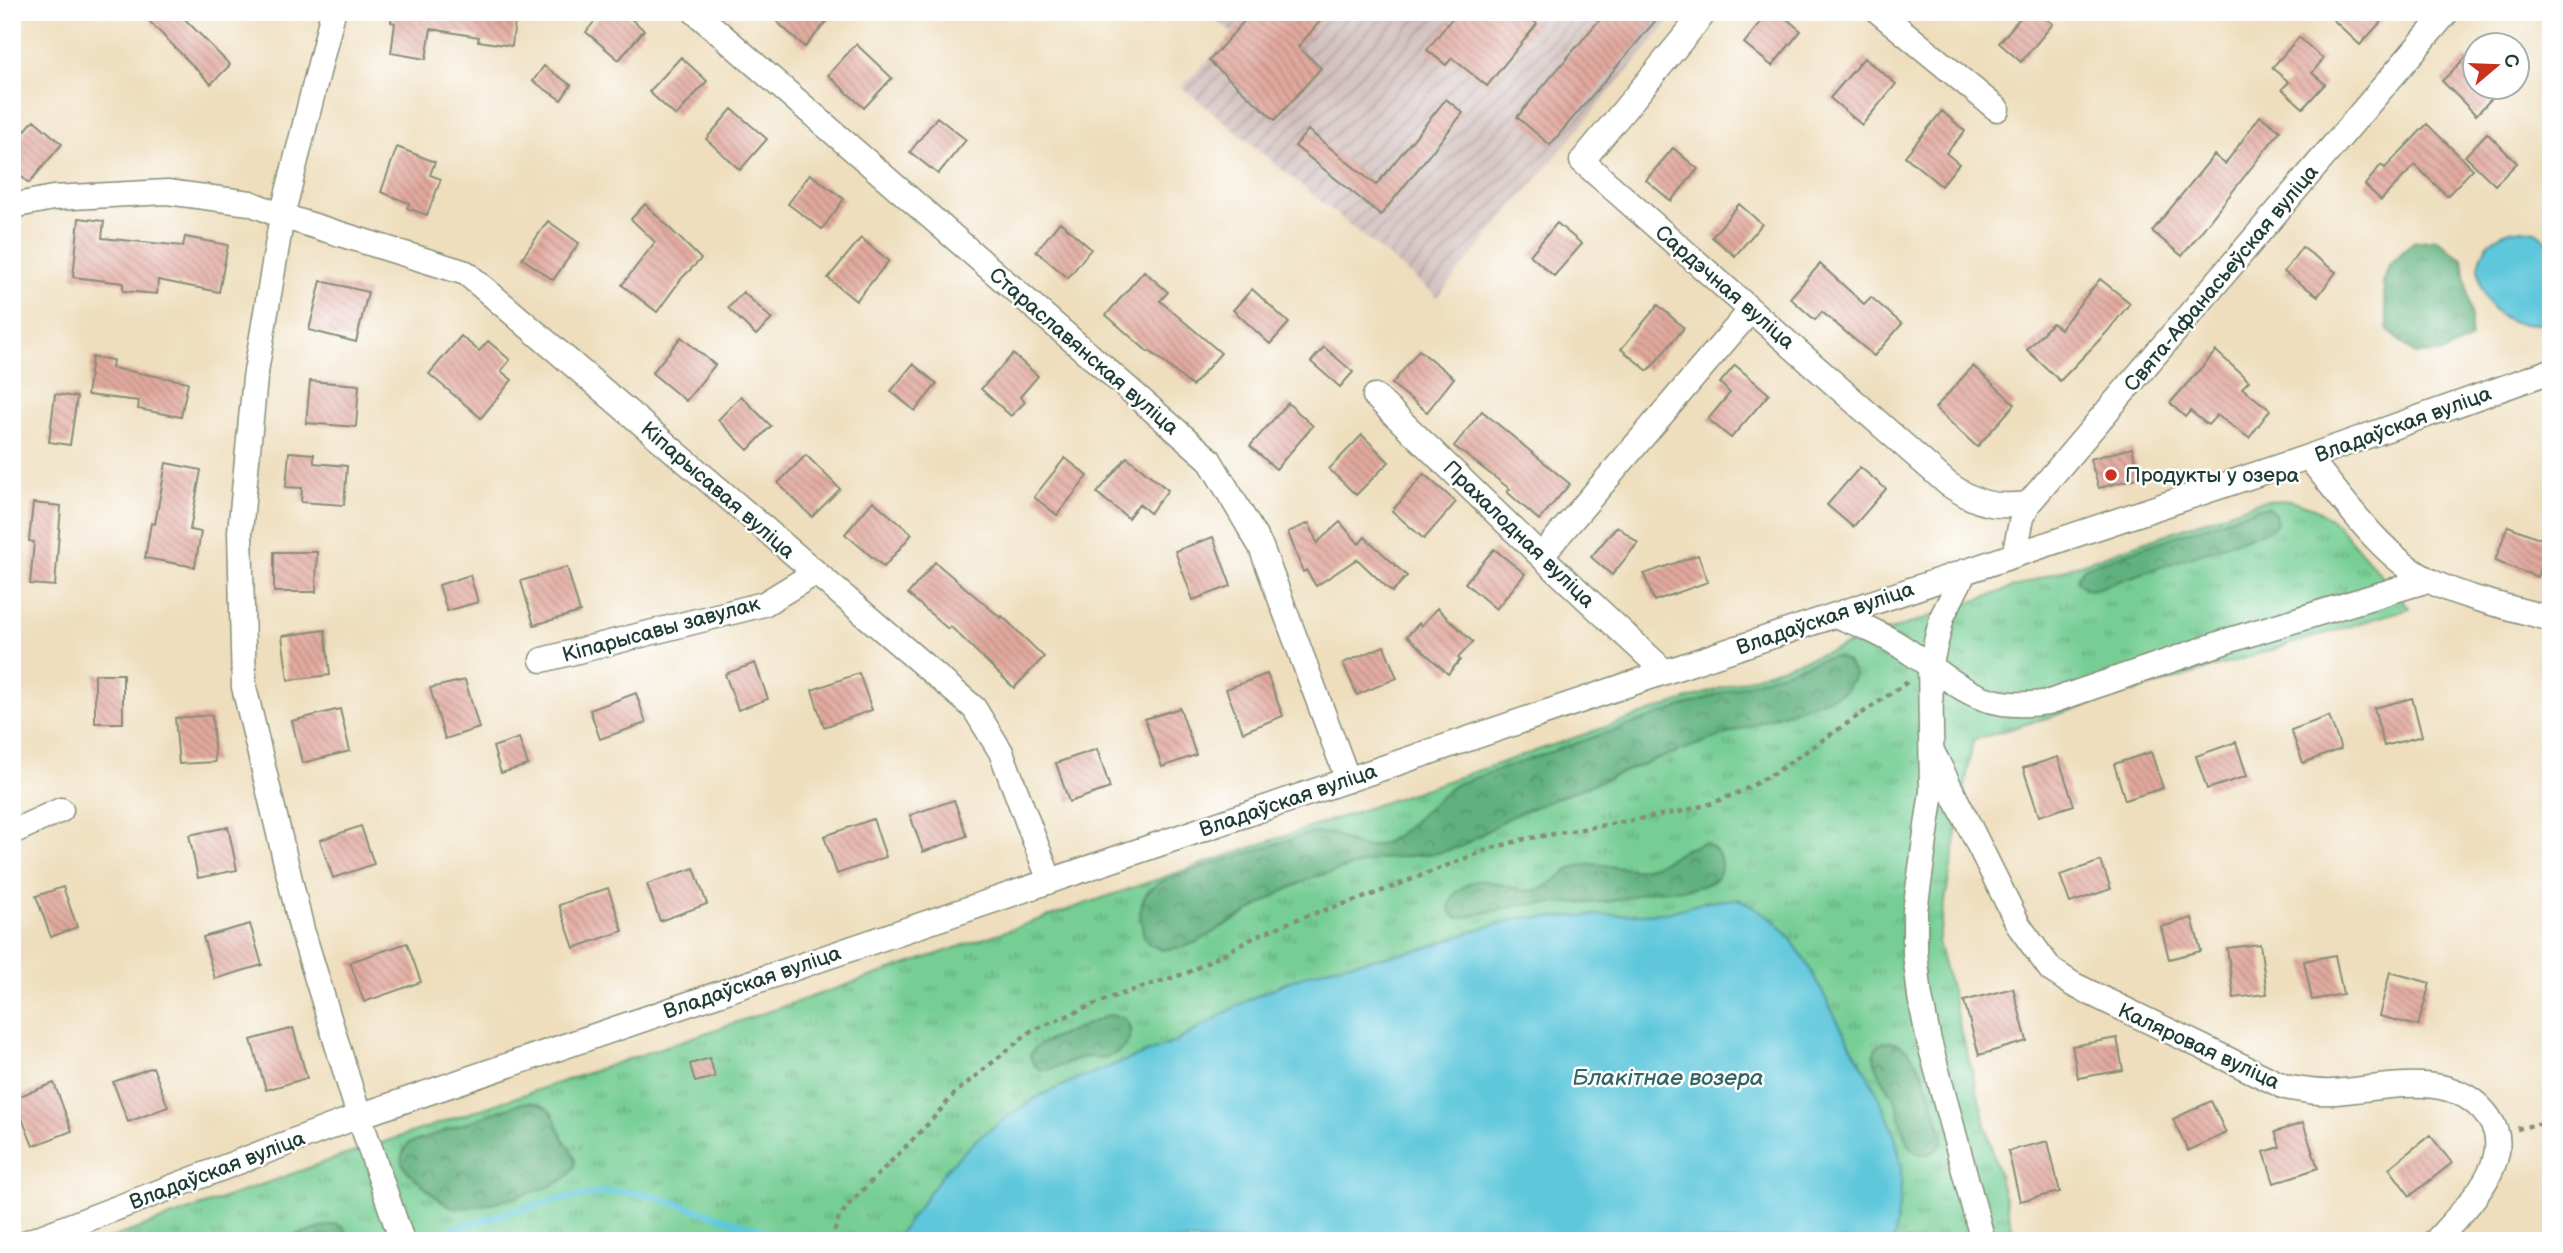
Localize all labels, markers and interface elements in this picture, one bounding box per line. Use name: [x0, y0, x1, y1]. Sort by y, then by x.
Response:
north arrow: [2462, 32, 2532, 102]
text: С: [2498, 51, 2524, 71]
street label: Свята-Афанасьеўская вуліца: [2119, 159, 2324, 397]
street label: Сардэчная вуліца: [1650, 220, 1800, 355]
street label: Стараславянская вуліца: [984, 262, 1184, 441]
street label: Владаўская вуліца: [2312, 381, 2495, 468]
street label: Кіпарысавая вуліца: [635, 417, 800, 565]
street label: Прахалодная вуліца: [1438, 456, 1600, 614]
place label: Продукты у озера: [2125, 463, 2300, 488]
marker: Продукты у озера: [2103, 467, 2119, 483]
street label: Владаўская вуліца: [1733, 576, 1918, 661]
street label: Кіпарысавы завулак: [560, 591, 763, 668]
street label: Владаўская вуліца: [1196, 758, 1381, 843]
street label: Владаўская вуліца: [660, 940, 845, 1025]
street label: Каляровая вуліца: [2114, 998, 2284, 1095]
water label: Блакітнае возера: [1572, 1064, 1764, 1092]
street label: Владаўская вуліца: [126, 1125, 309, 1215]

